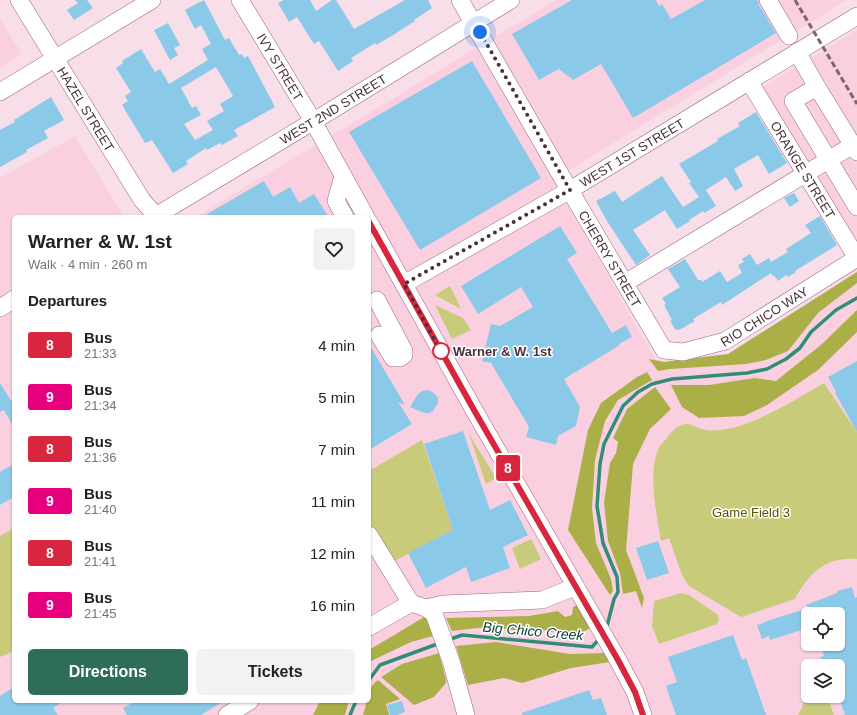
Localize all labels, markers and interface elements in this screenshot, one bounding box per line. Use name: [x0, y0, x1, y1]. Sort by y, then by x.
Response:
your location: [470, 22, 490, 42]
street label: IVY STREET: [254, 31, 306, 103]
street label: HAZEL STREET: [54, 64, 118, 154]
street label: WEST 2ND STREET: [277, 71, 389, 147]
street label: WEST 1ST STREET: [577, 115, 687, 190]
street label: ORANGE STREET: [768, 118, 839, 221]
street label: CHERRY STREET: [576, 208, 644, 310]
button: heart: [313, 228, 355, 270]
text: Warner & W. 1st: [28, 231, 172, 252]
text: Walk · 4 min · 260 m: [28, 257, 147, 272]
street label: RIO CHICO WAY: [718, 283, 811, 349]
text: Departures: [28, 292, 107, 309]
text: Bus: [84, 329, 112, 346]
text: 8: [46, 337, 54, 353]
text: 4 min: [318, 337, 355, 354]
marker: Warner & W. 1st: [432, 342, 450, 360]
place label: Warner & W. 1st: [453, 344, 552, 359]
text: 21:33: [84, 346, 117, 361]
text: Bus: [84, 381, 112, 398]
text: 9: [46, 389, 54, 405]
text: 5 min: [318, 389, 355, 406]
text: 21:34: [84, 398, 117, 413]
text: Bus: [84, 433, 112, 450]
text: 8: [46, 441, 54, 457]
text: 7 min: [318, 441, 355, 458]
text: 21:36: [84, 450, 117, 465]
line badge: 8: [495, 455, 521, 481]
text: 8: [504, 460, 512, 476]
text: Bus: [84, 485, 112, 502]
text: 9: [46, 493, 54, 509]
text: 11 min: [311, 493, 355, 510]
text: 21:40: [84, 502, 117, 517]
park label: Game Field 3: [712, 505, 790, 520]
text: Bus: [84, 537, 112, 554]
text: 8: [46, 545, 54, 561]
text: 12 min: [310, 545, 355, 562]
text: 21:41: [84, 554, 117, 569]
text: Bus: [84, 589, 112, 606]
text: 9: [46, 597, 54, 613]
text: 16 min: [310, 597, 355, 614]
text: 21:45: [84, 606, 117, 621]
map controls: [801, 607, 845, 703]
button: locate: [801, 607, 845, 651]
water label: Big Chico Creek: [482, 619, 585, 643]
button: Directions: [28, 649, 188, 695]
button: Tickets: [196, 649, 355, 695]
button: layers: [801, 659, 845, 703]

